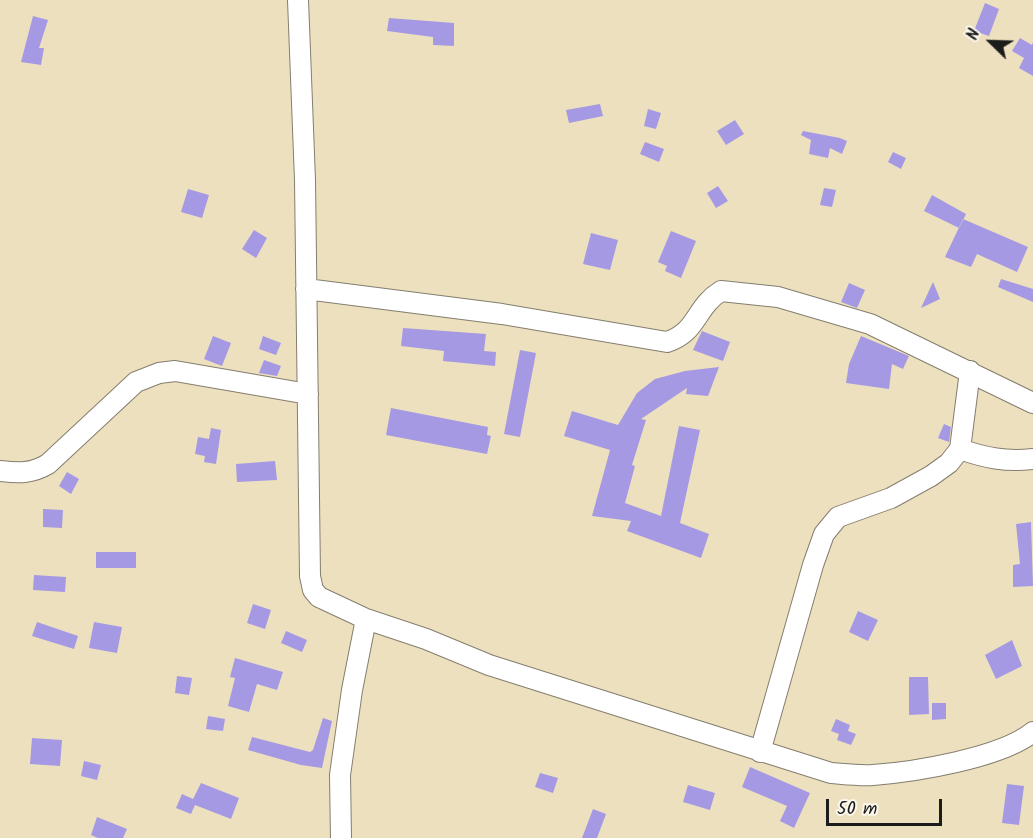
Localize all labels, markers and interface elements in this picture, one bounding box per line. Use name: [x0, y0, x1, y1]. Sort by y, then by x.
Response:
north arrow: [961, 12, 1021, 72]
text: N: [960, 25, 987, 44]
scale bar: [829, 787, 944, 825]
text: 50 m: [837, 795, 877, 824]

